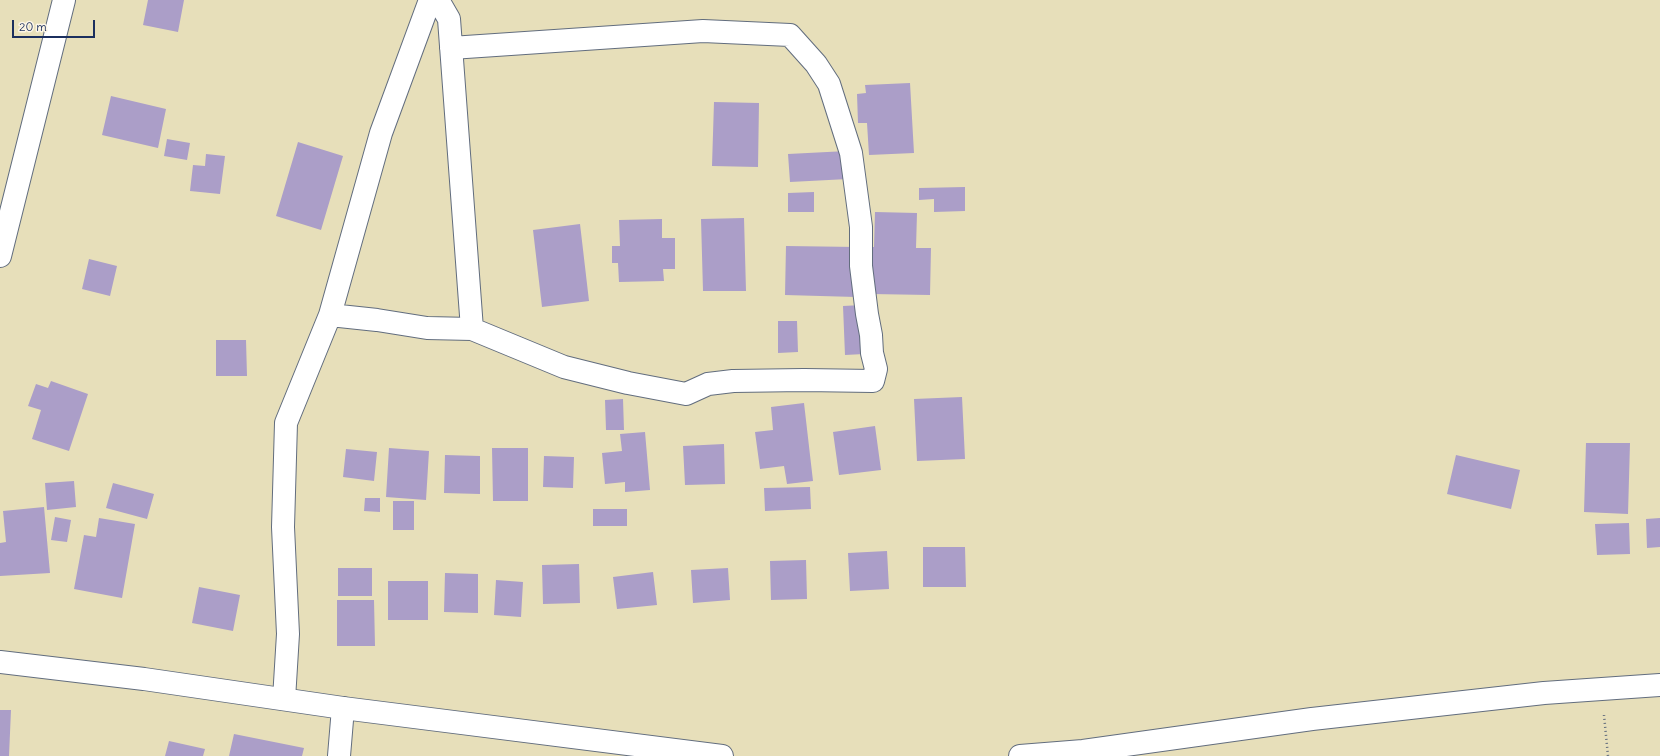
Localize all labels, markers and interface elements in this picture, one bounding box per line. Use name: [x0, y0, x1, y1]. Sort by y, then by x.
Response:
scale bar: [14, 12, 97, 38]
text: 20 m: [19, 19, 47, 34]

